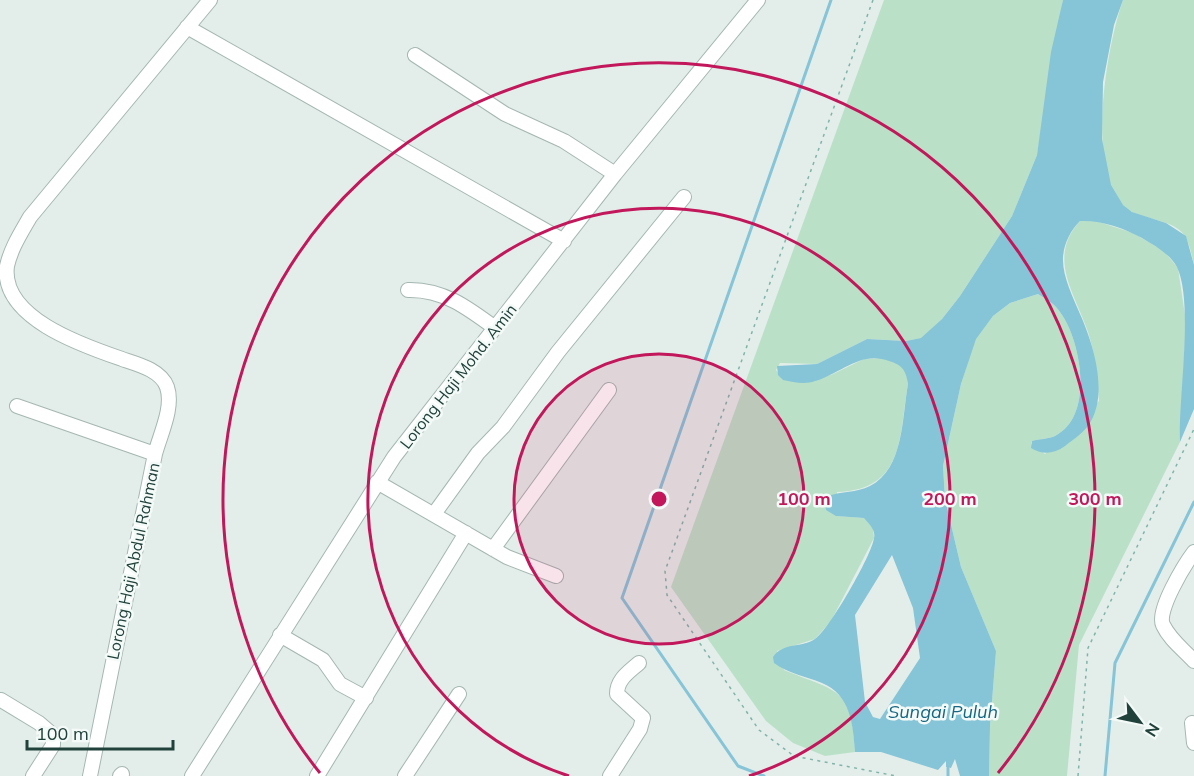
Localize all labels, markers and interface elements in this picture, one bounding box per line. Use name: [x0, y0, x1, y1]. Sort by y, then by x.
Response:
street label: Lorong Haji Mohd. Amin: [395, 300, 521, 452]
street label: Lorong Haji Abdul Rahman: [102, 461, 164, 661]
text: 100 m: [777, 487, 831, 510]
text: 200 m: [923, 487, 977, 510]
text: 300 m: [1068, 487, 1122, 510]
centre of rings: [649, 489, 669, 509]
north arrow: [1110, 692, 1170, 752]
water label: Sungai Puluh: [888, 700, 998, 723]
scale bar: [27, 713, 172, 751]
text: N: [1141, 720, 1164, 740]
text: 100 m: [36, 722, 89, 745]

